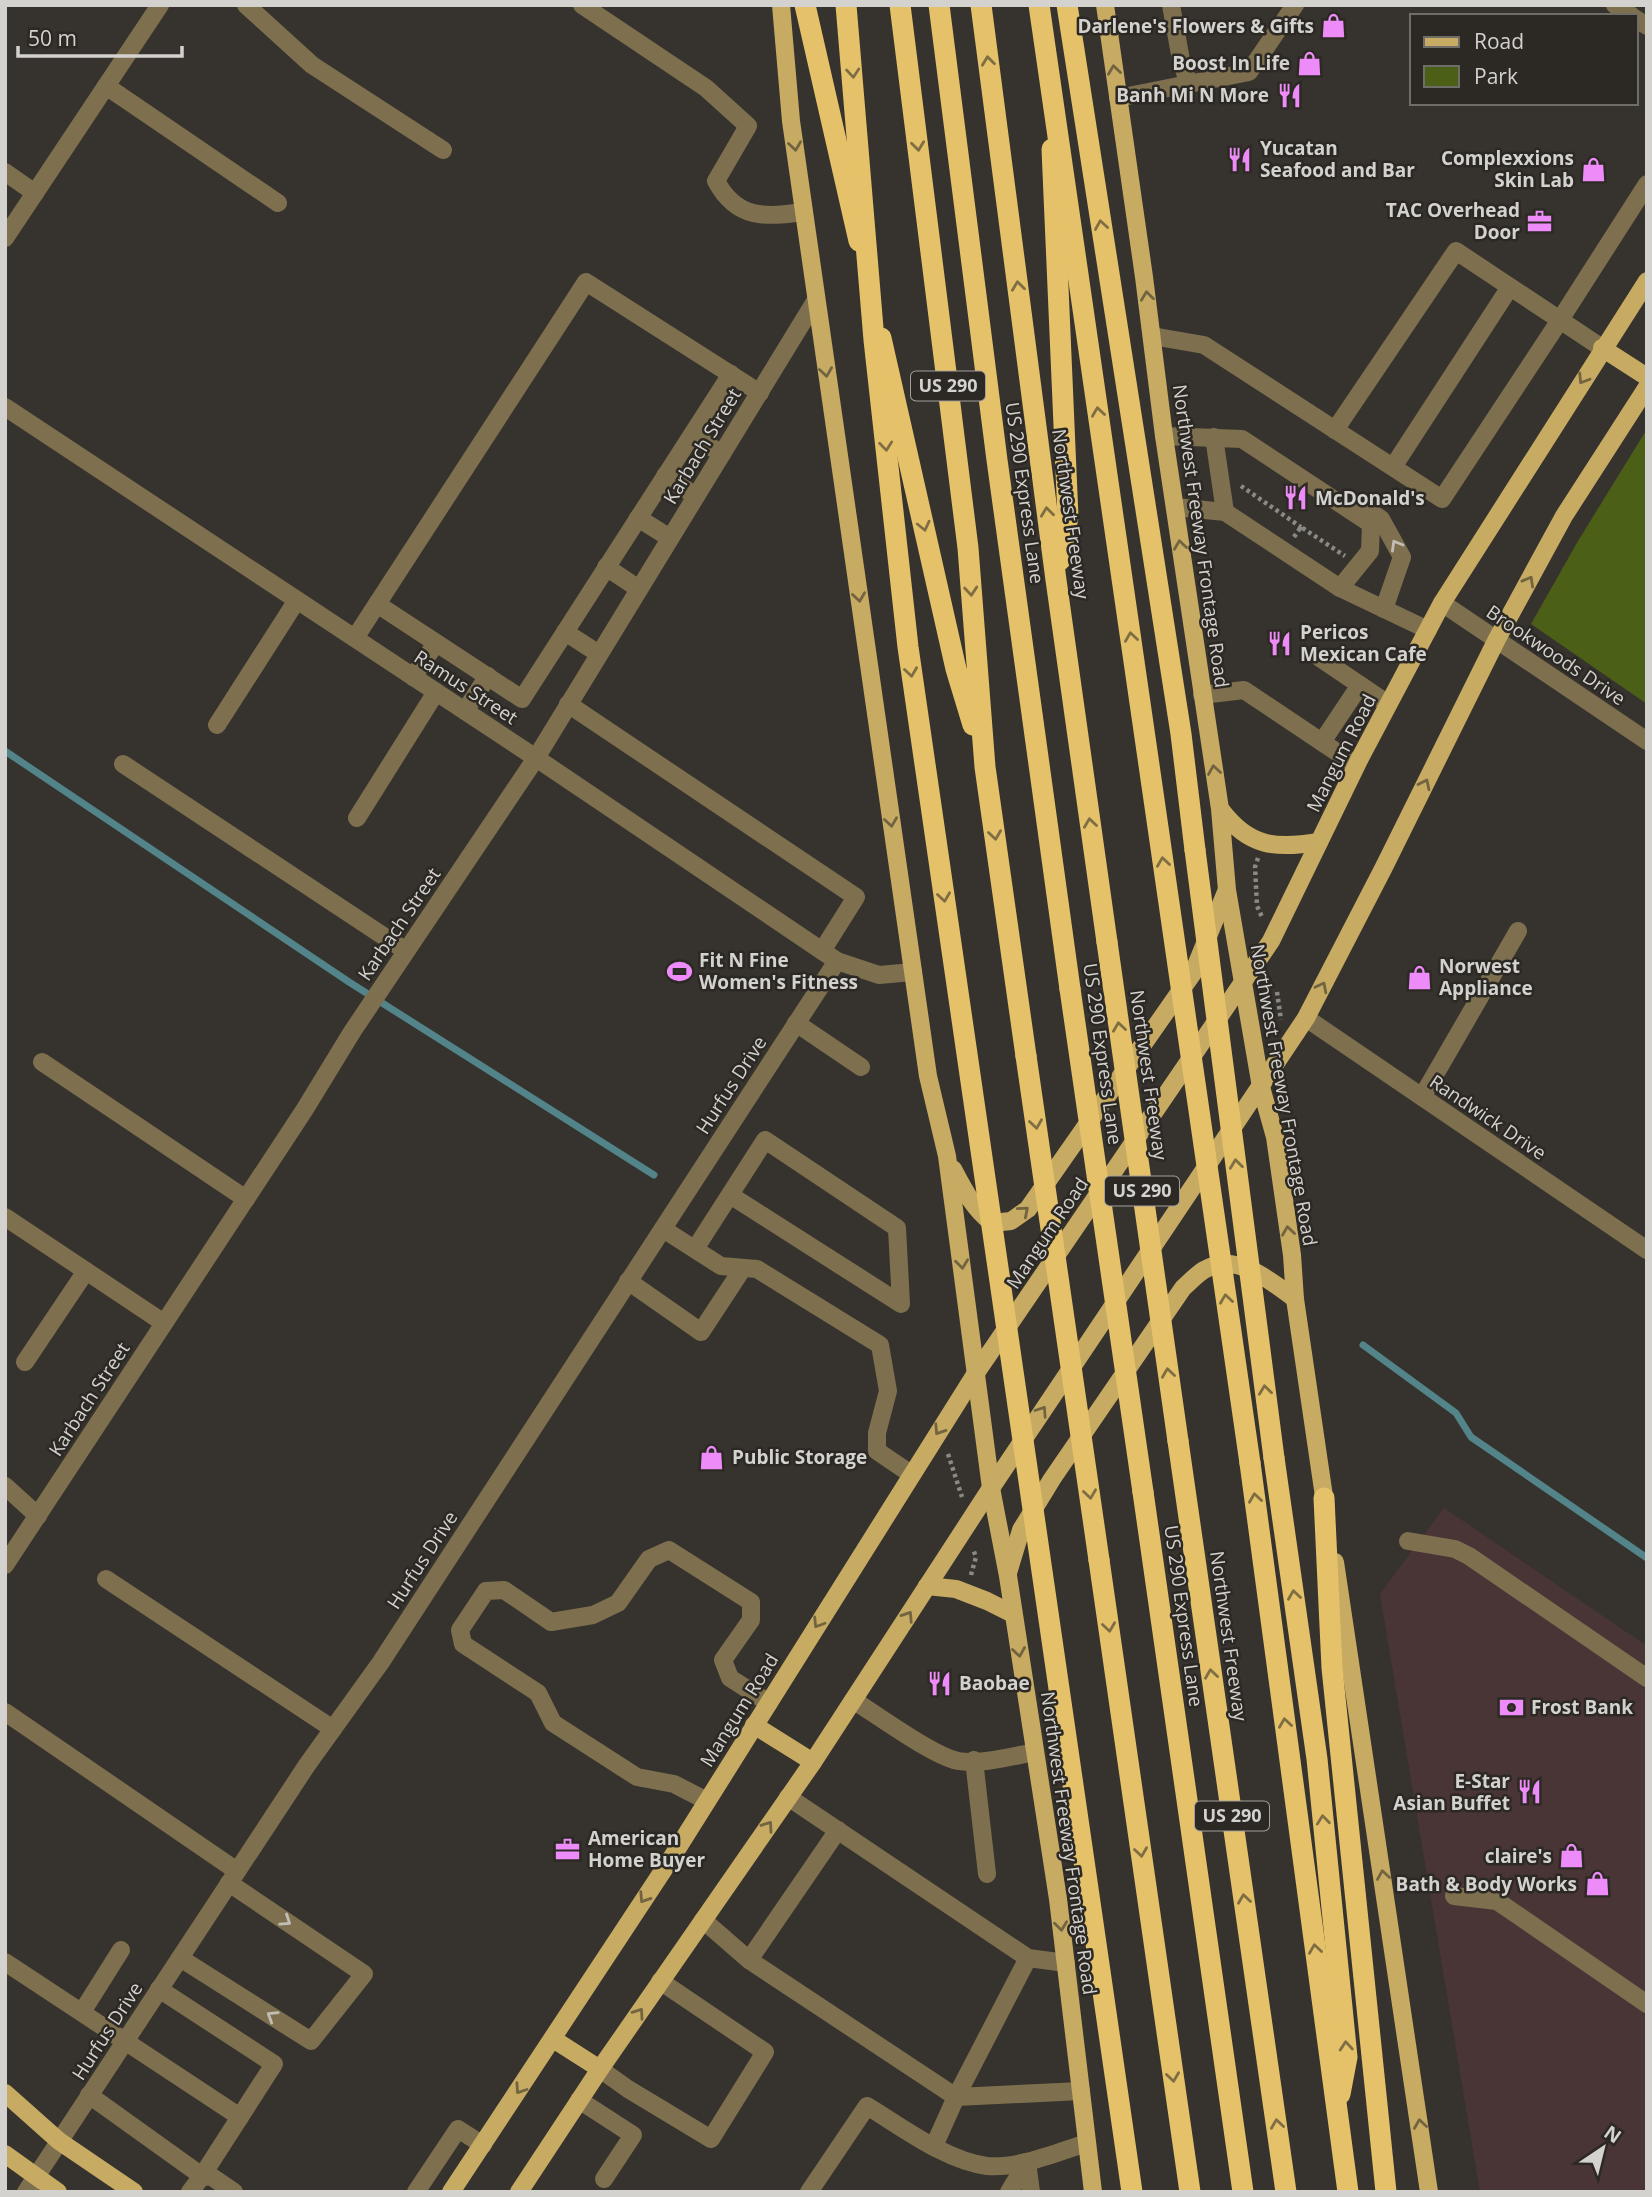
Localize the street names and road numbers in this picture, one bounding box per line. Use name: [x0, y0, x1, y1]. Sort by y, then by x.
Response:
road number: US 290: [911, 372, 985, 400]
street label: Karbach Street: [657, 383, 747, 509]
street label: Northwest Freeway Frontage Road: [1167, 383, 1235, 689]
street label: US 290 Express Lane: [999, 401, 1051, 585]
street label: Northwest Freeway: [1046, 427, 1096, 601]
street label: Brookwoods Drive: [1481, 599, 1631, 711]
street label: Ramus Street: [409, 644, 523, 730]
street label: Mangum Road: [1300, 690, 1382, 816]
street label: Karbach Street: [352, 862, 446, 986]
street label: Northwest Freeway Frontage Road: [1245, 942, 1323, 1248]
street label: US 290 Express Lane: [1077, 962, 1129, 1146]
street label: Northwest Freeway: [1124, 988, 1174, 1162]
street label: Hurfus Drive: [690, 1031, 772, 1139]
street label: Randwick Drive: [1425, 1068, 1551, 1166]
street label: Mangum Road: [1000, 1172, 1094, 1294]
road number: US 290: [1105, 1176, 1179, 1206]
street label: Karbach Street: [42, 1337, 136, 1461]
street label: Hurfus Drive: [381, 1506, 463, 1614]
street label: US 290 Express Lane: [1158, 1524, 1210, 1708]
street label: Northwest Freeway: [1204, 1549, 1254, 1723]
street label: Mangum Road: [694, 1648, 784, 1772]
street label: Northwest Freeway Frontage Road: [1035, 1690, 1103, 1996]
road number: US 290: [1195, 1802, 1269, 1830]
street label: Hurfus Drive: [66, 1977, 148, 2085]

